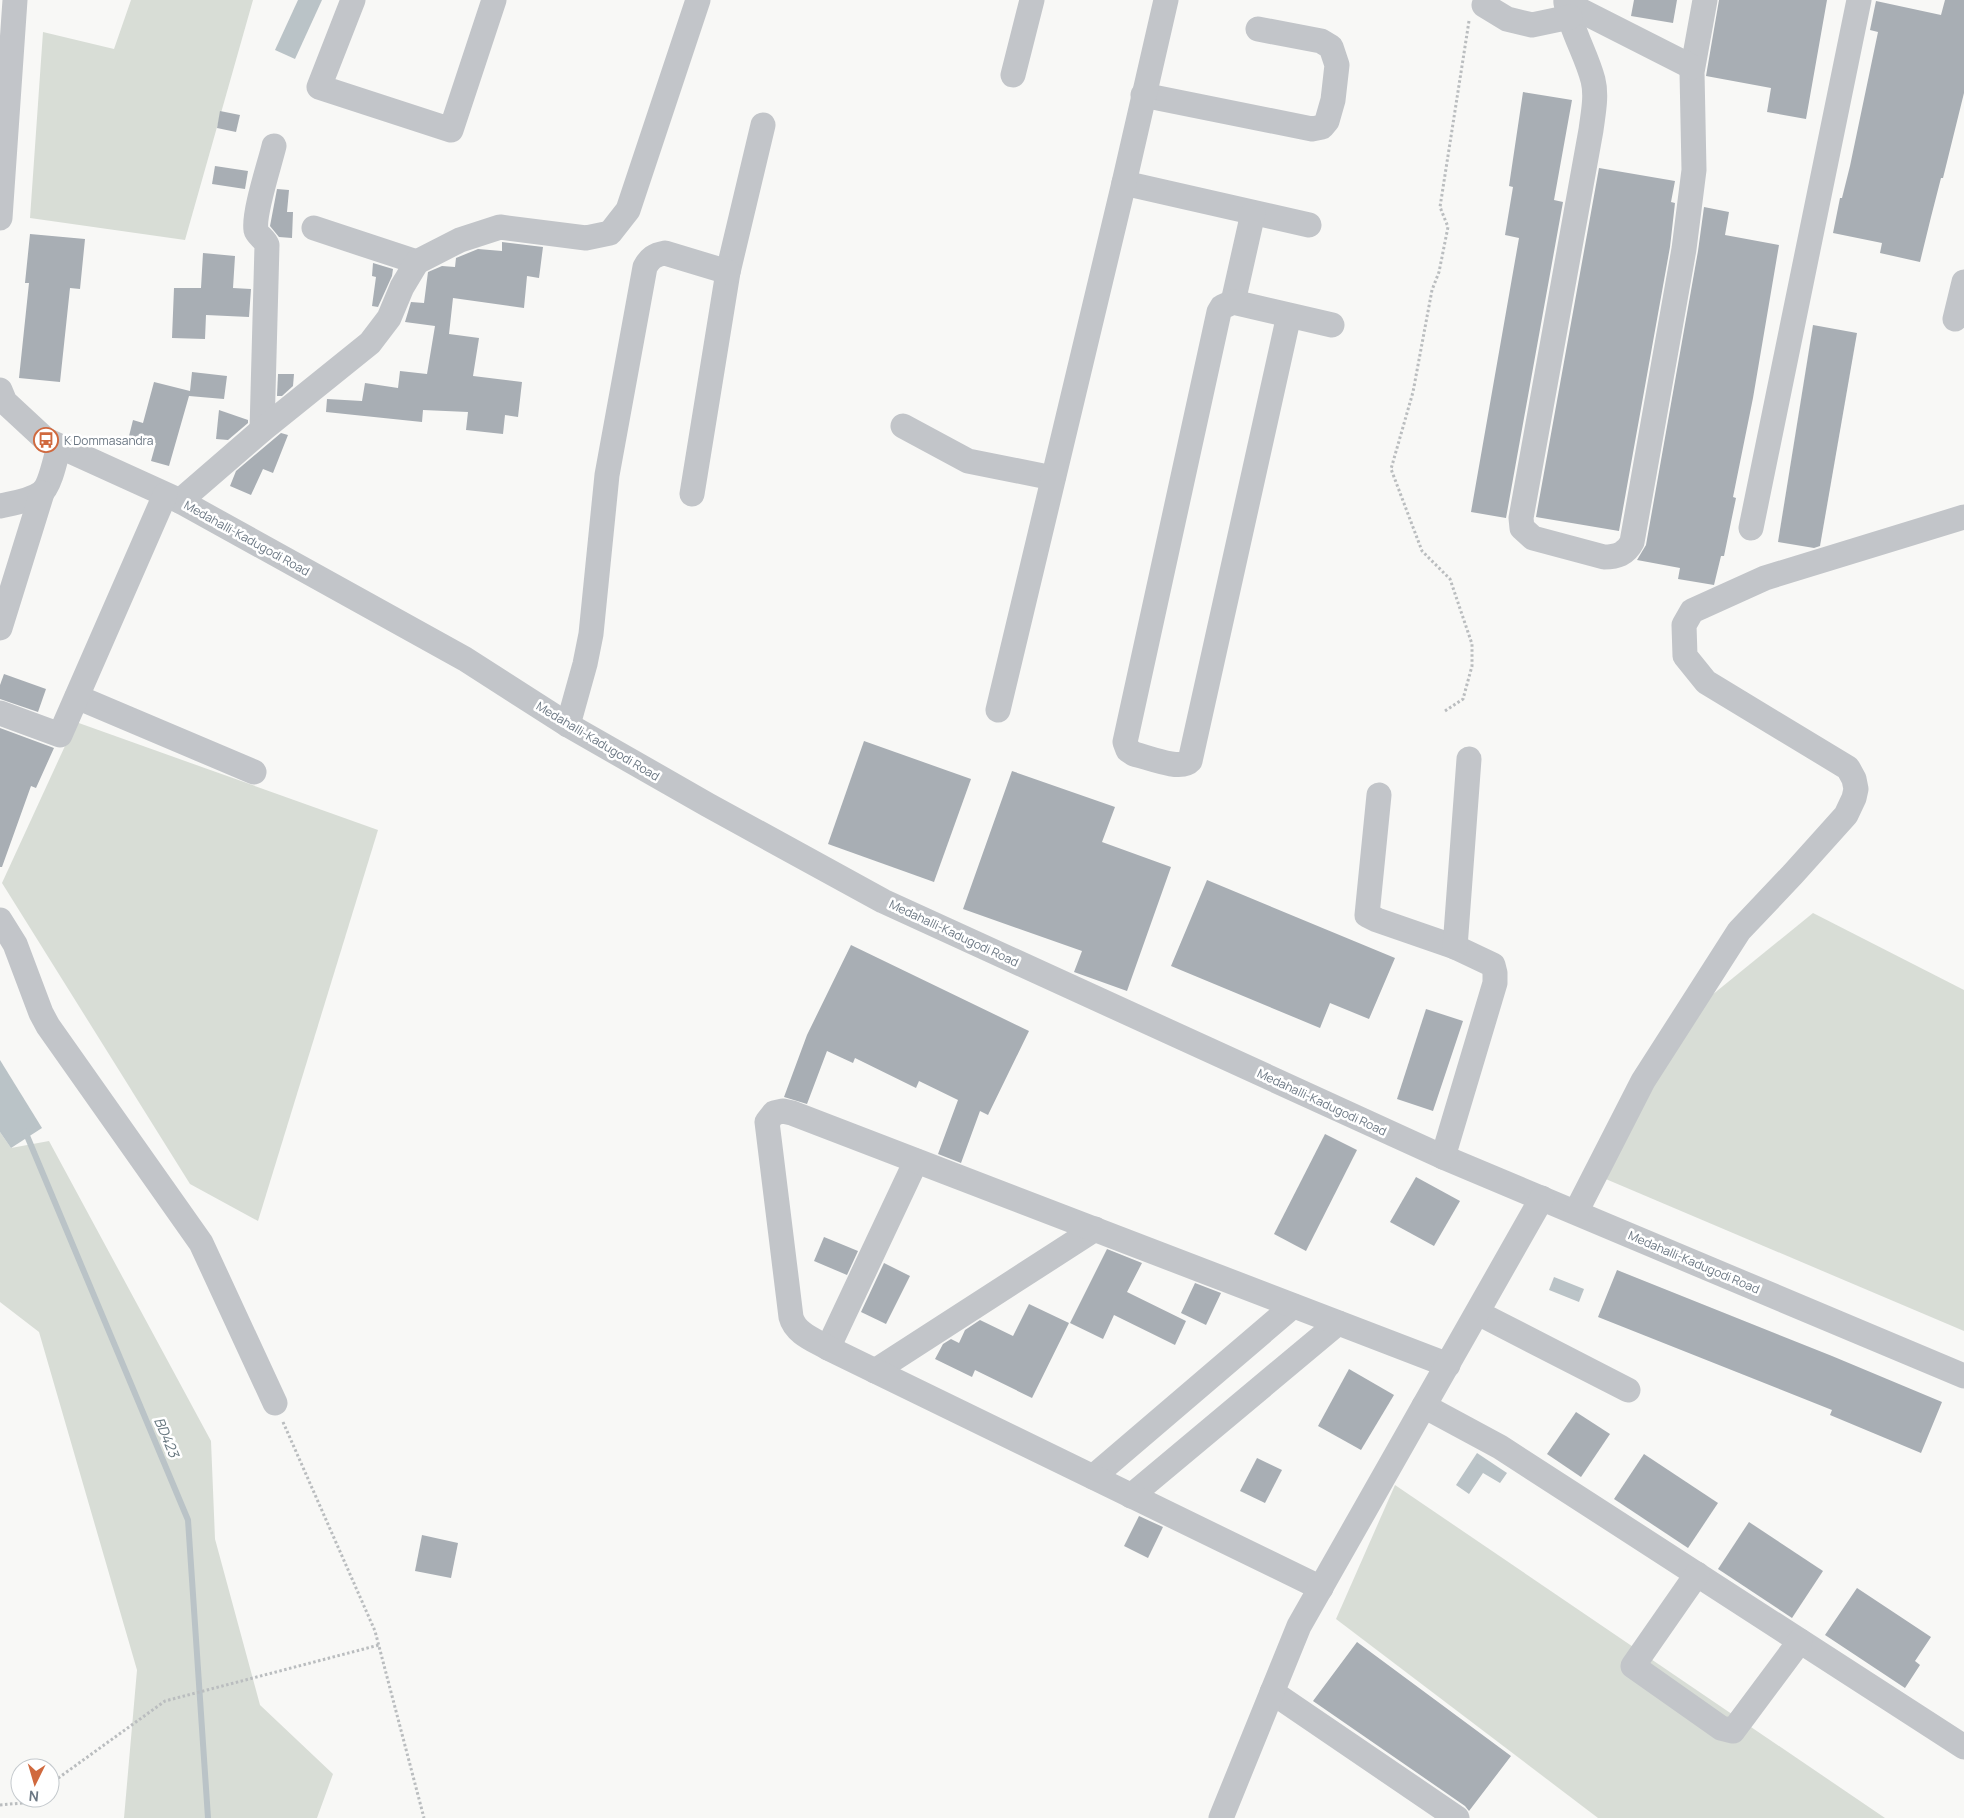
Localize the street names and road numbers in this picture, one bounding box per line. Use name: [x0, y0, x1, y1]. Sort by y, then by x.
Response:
street label: Medahalli-Kadugodi Road: [181, 496, 313, 580]
street label: Medahalli-Kadugodi Road: [533, 697, 663, 785]
street label: Medahalli-Kadugodi Road: [886, 895, 1022, 971]
street label: Medahalli-Kadugodi Road: [1254, 1064, 1390, 1140]
street label: Medahalli-Kadugodi Road: [1626, 1227, 1762, 1297]

